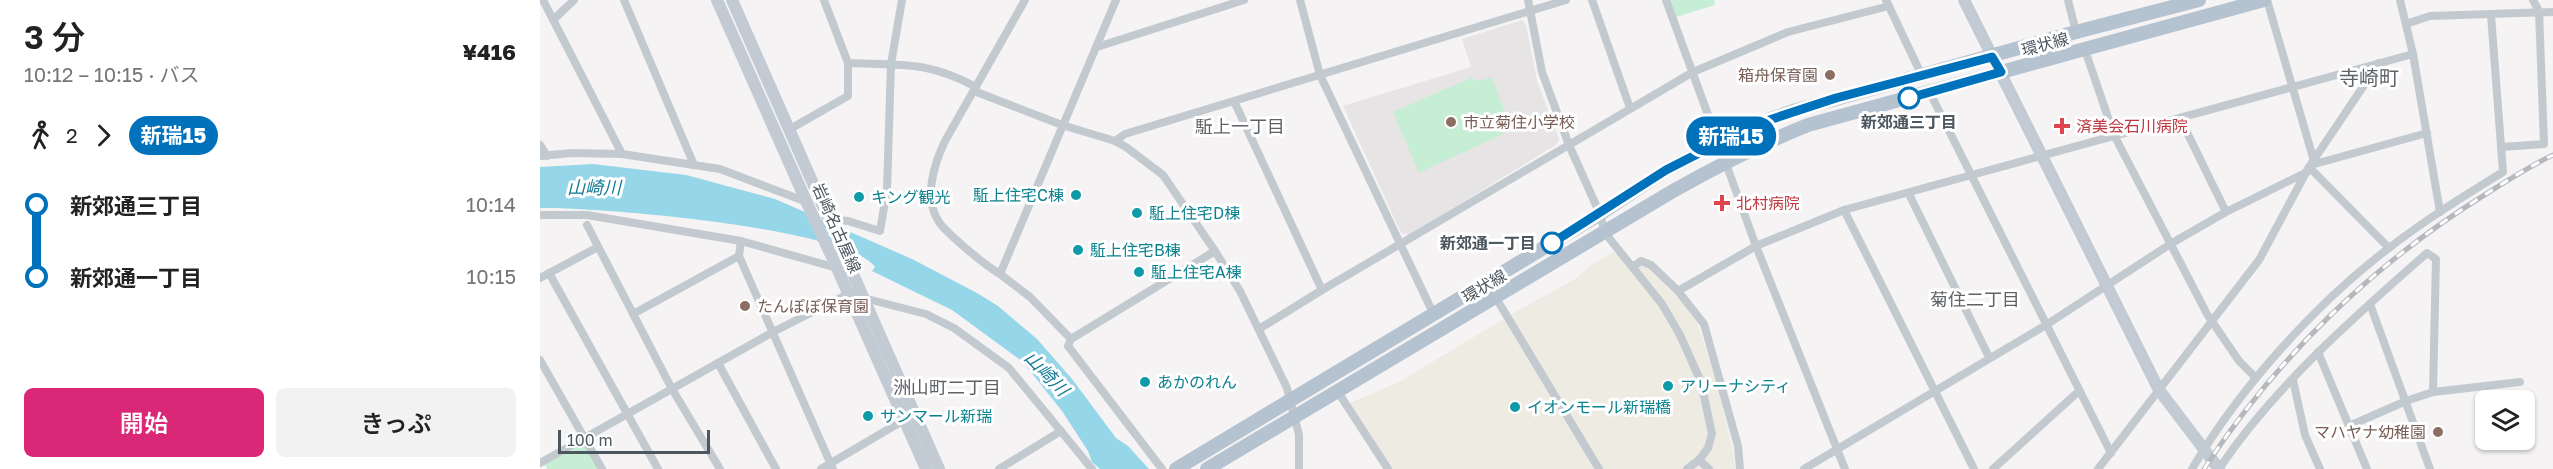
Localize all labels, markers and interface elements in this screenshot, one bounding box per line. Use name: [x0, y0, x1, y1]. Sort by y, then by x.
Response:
text: 3 分: [24, 17, 85, 56]
street label: 環状線: [2019, 28, 2071, 60]
text: ¥416: [462, 38, 516, 65]
text: 10:12 – 10:15 · バス: [24, 62, 199, 86]
place label: 箱舟保育園: [1738, 65, 1818, 85]
district label: 寺崎町: [2339, 65, 2399, 89]
marker: 箱舟保育園: [1823, 68, 1837, 82]
marker: 新郊通三丁目: [1898, 87, 1920, 109]
place label: 市立菊住小学校: [1463, 112, 1575, 132]
place label: 新郊通三丁目: [1861, 112, 1957, 132]
district label: 駈上一丁目: [1195, 115, 1285, 137]
marker: 市立菊住小学校: [1444, 115, 1458, 129]
line badge: 新瑞15: [1689, 116, 1773, 156]
place label: 済美会石川病院: [2076, 116, 2188, 136]
marker: 済美会石川病院: [2053, 117, 2071, 135]
icon: walk: [24, 119, 57, 152]
icon: forward: [87, 119, 120, 152]
text: 新瑞15: [141, 122, 206, 148]
text: 2: [66, 123, 78, 147]
text: 新瑞15: [1698, 123, 1764, 149]
water label: 山崎川: [567, 176, 623, 198]
street label: 岩崎名古屋線: [808, 180, 866, 276]
place label: 駈上住宅C棟: [973, 185, 1064, 205]
place label: キング観光: [871, 187, 951, 207]
marker: 駈上住宅C棟: [1069, 188, 1083, 202]
marker: キング観光: [852, 190, 866, 204]
text: 新郊通三丁目: [70, 192, 202, 219]
text: 10:14: [466, 192, 516, 216]
place label: 北村病院: [1736, 193, 1800, 213]
marker: 北村病院: [1713, 194, 1731, 212]
place label: 駈上住宅D棟: [1149, 203, 1240, 223]
marker: 駈上住宅D棟: [1130, 206, 1144, 220]
marker: 新郊通一丁目: [1541, 232, 1563, 254]
place label: 新郊通一丁目: [1440, 233, 1536, 253]
place label: 駈上住宅B棟: [1090, 240, 1181, 260]
marker: 駈上住宅B棟: [1071, 243, 1085, 257]
place label: 駈上住宅A棟: [1151, 262, 1242, 282]
text: 新郊通一丁目: [70, 264, 202, 291]
text: 10:15: [467, 264, 516, 288]
marker: 駈上住宅A棟: [1132, 265, 1146, 279]
street label: 環状線: [1458, 265, 1510, 307]
district label: 菊住二丁目: [1930, 288, 2020, 310]
place label: たんぽぽ保育園: [757, 296, 869, 316]
marker: たんぽぽ保育園: [738, 299, 752, 313]
water label: 山崎川: [1020, 346, 1075, 402]
place label: あかのれん: [1157, 372, 1237, 392]
marker: あかのれん: [1138, 375, 1152, 389]
district label: 洲山町二丁目: [893, 376, 1001, 398]
place label: アリーナシティ: [1680, 376, 1791, 396]
marker: アリーナシティ: [1661, 379, 1675, 393]
button: 開始: [24, 388, 264, 457]
button: きっぷ: [276, 388, 516, 457]
map controls: [2475, 390, 2535, 450]
button: layers: [2475, 390, 2535, 450]
place label: イオンモール新瑞橋: [1527, 397, 1671, 417]
marker: イオンモール新瑞橋: [1508, 400, 1522, 414]
place label: サンマール新瑞: [880, 406, 992, 426]
marker: サンマール新瑞: [861, 409, 875, 423]
place label: マハヤナ幼稚園: [2314, 422, 2426, 442]
marker: マハヤナ幼稚園: [2431, 425, 2445, 439]
scale bar: [558, 427, 710, 454]
text: 100 m: [567, 430, 613, 450]

